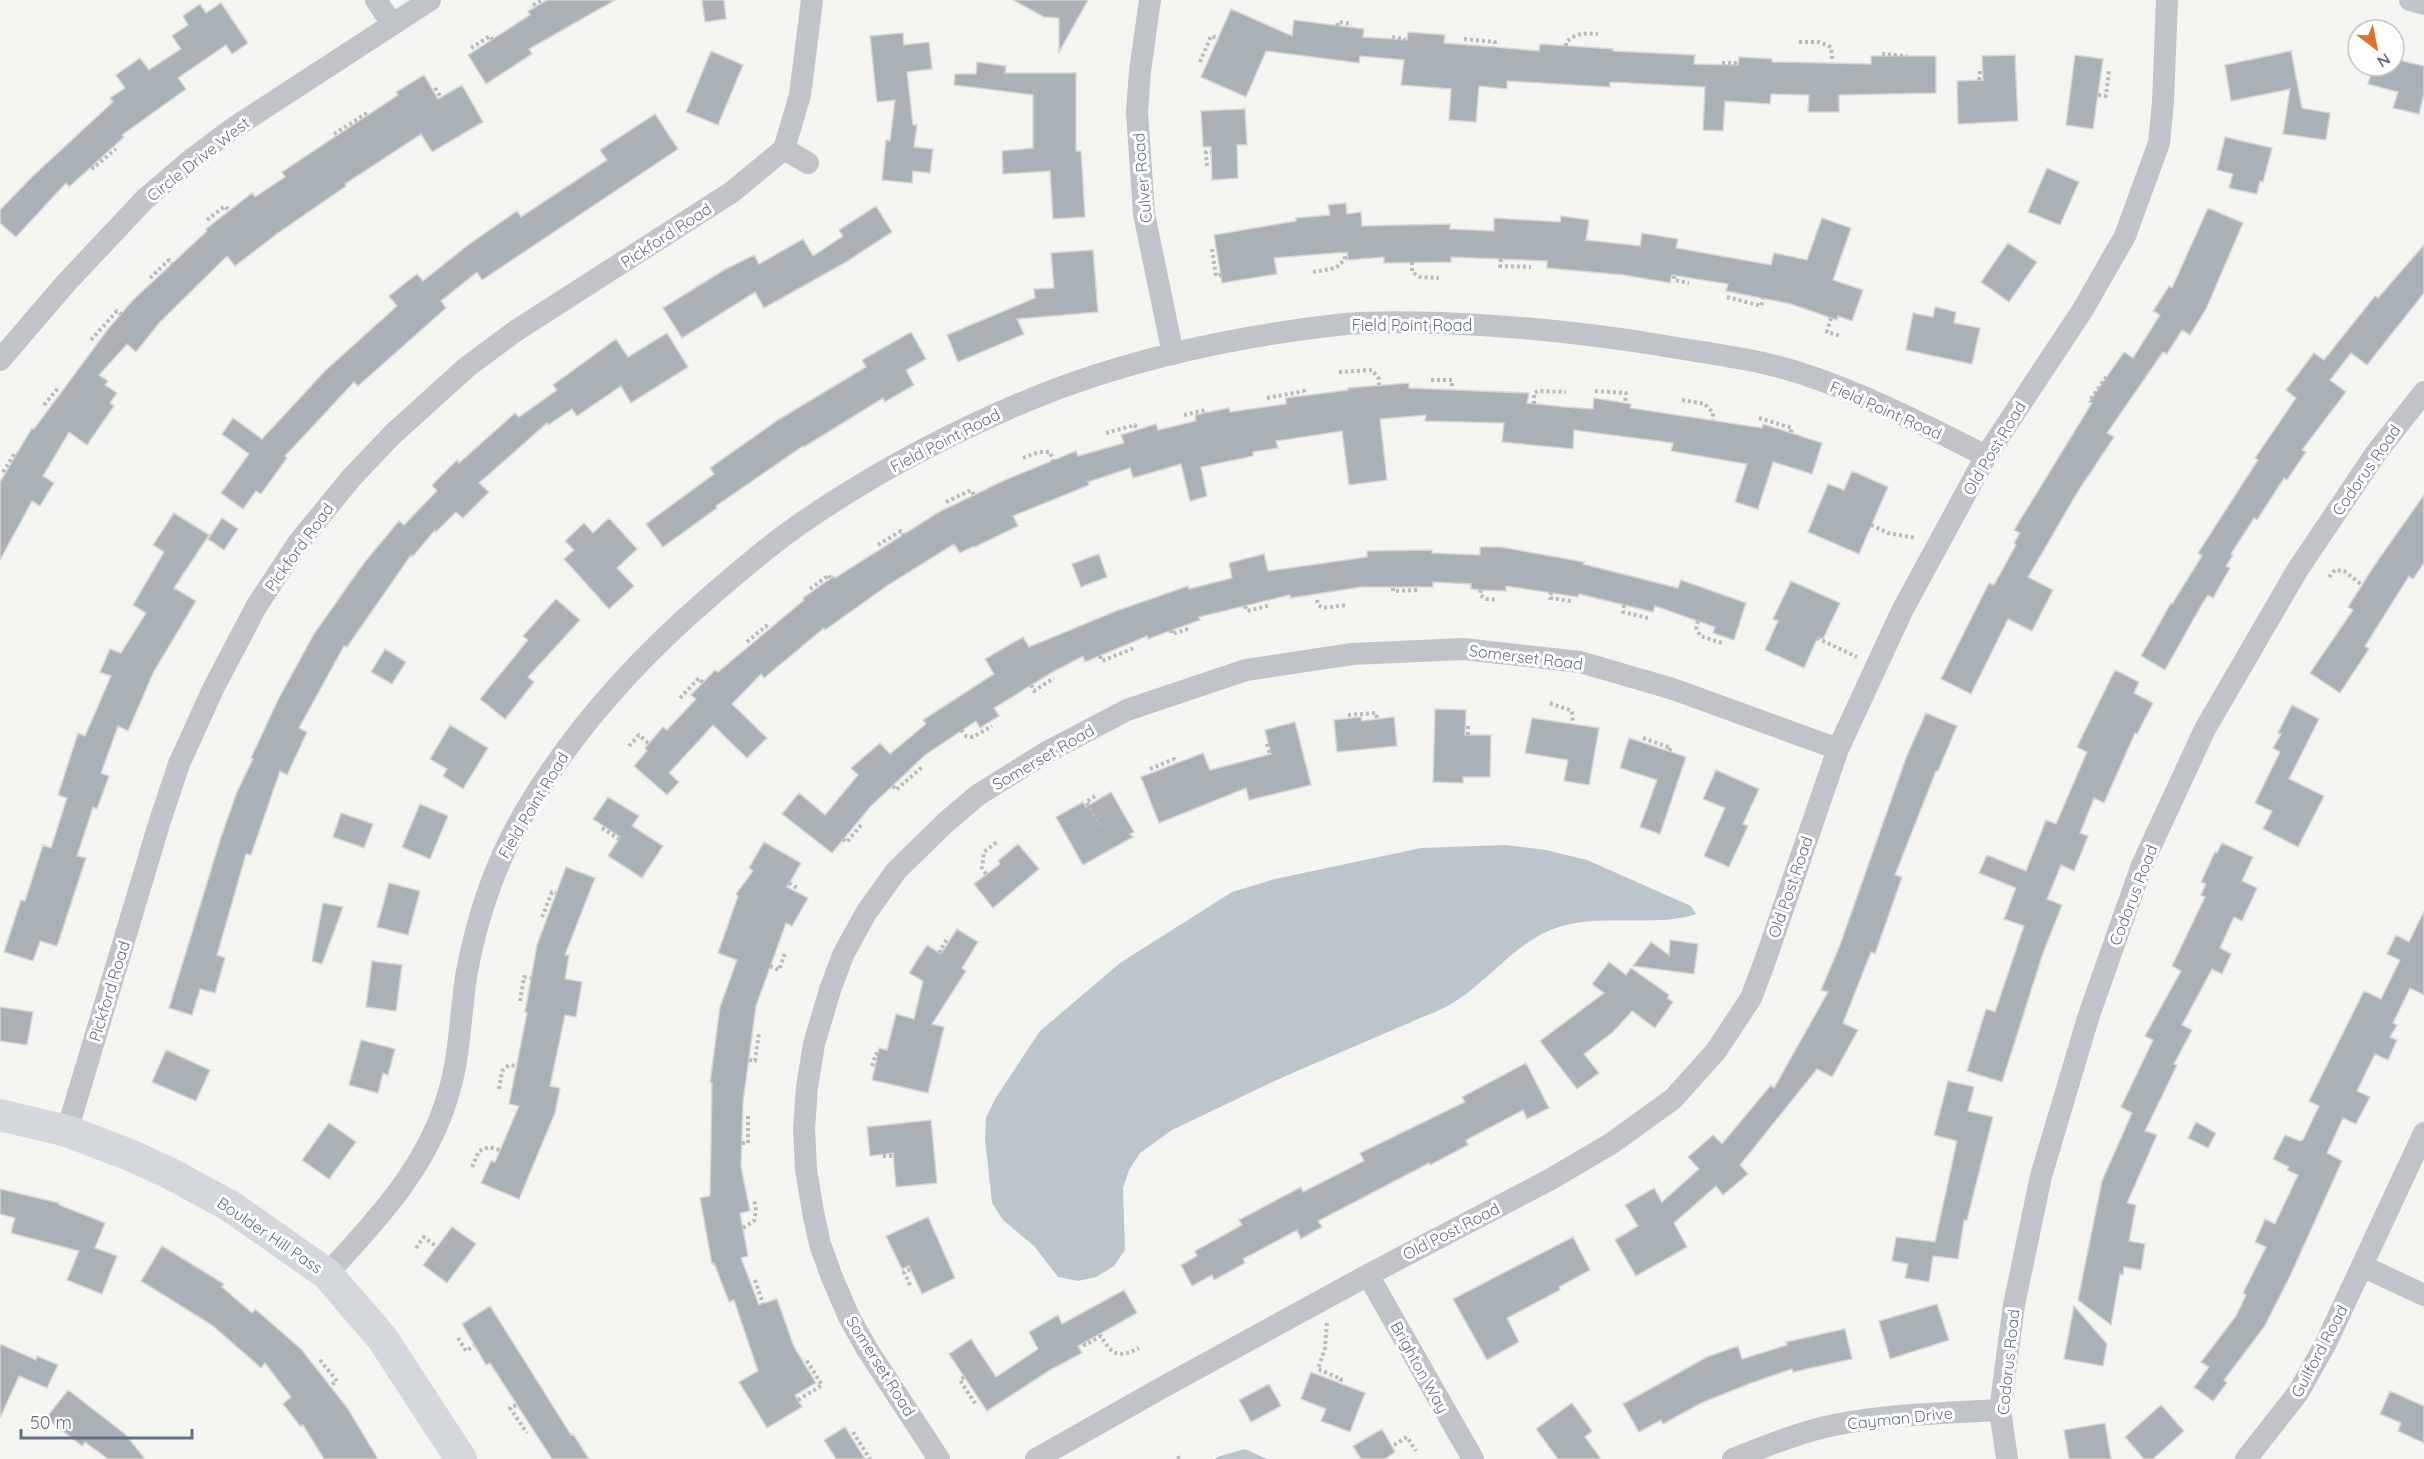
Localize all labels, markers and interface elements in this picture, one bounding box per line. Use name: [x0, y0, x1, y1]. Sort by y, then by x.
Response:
north arrow: [2346, 18, 2406, 78]
text: N: [2374, 49, 2394, 72]
street label: Circle Drive West: [143, 113, 253, 205]
street label: Culver Road: [1128, 132, 1156, 224]
street label: Pickford Road: [617, 198, 715, 272]
street label: Field Point Road: [1352, 315, 1472, 335]
street label: Field Point Road: [1827, 376, 1945, 444]
street label: Old Post Road: [1958, 397, 2030, 499]
street label: Field Point Road: [887, 404, 1003, 476]
street label: Codorus Road: [2327, 421, 2405, 519]
street label: Pickford Road: [260, 499, 338, 595]
street label: Somerset Road: [1468, 640, 1584, 674]
street label: Somerset Road: [988, 720, 1098, 794]
street label: Field Point Road: [493, 748, 573, 862]
street label: Old Post Road: [1763, 834, 1817, 940]
street label: Codorus Road: [2105, 842, 2161, 948]
street label: Pickford Road: [84, 938, 134, 1044]
street label: Boulder Hill Pass: [214, 1192, 326, 1278]
street label: Old Post Road: [1399, 1198, 1503, 1264]
street label: Guilford Road: [2286, 1301, 2352, 1401]
street label: Codorus Road: [1992, 1308, 2024, 1416]
street label: Somerset Road: [842, 1312, 920, 1420]
street label: Brighton Way: [1387, 1318, 1453, 1416]
scale bar: [21, 1402, 192, 1440]
street label: Cayman Drive: [1846, 1403, 1954, 1433]
text: 50 m: [30, 1411, 72, 1434]

